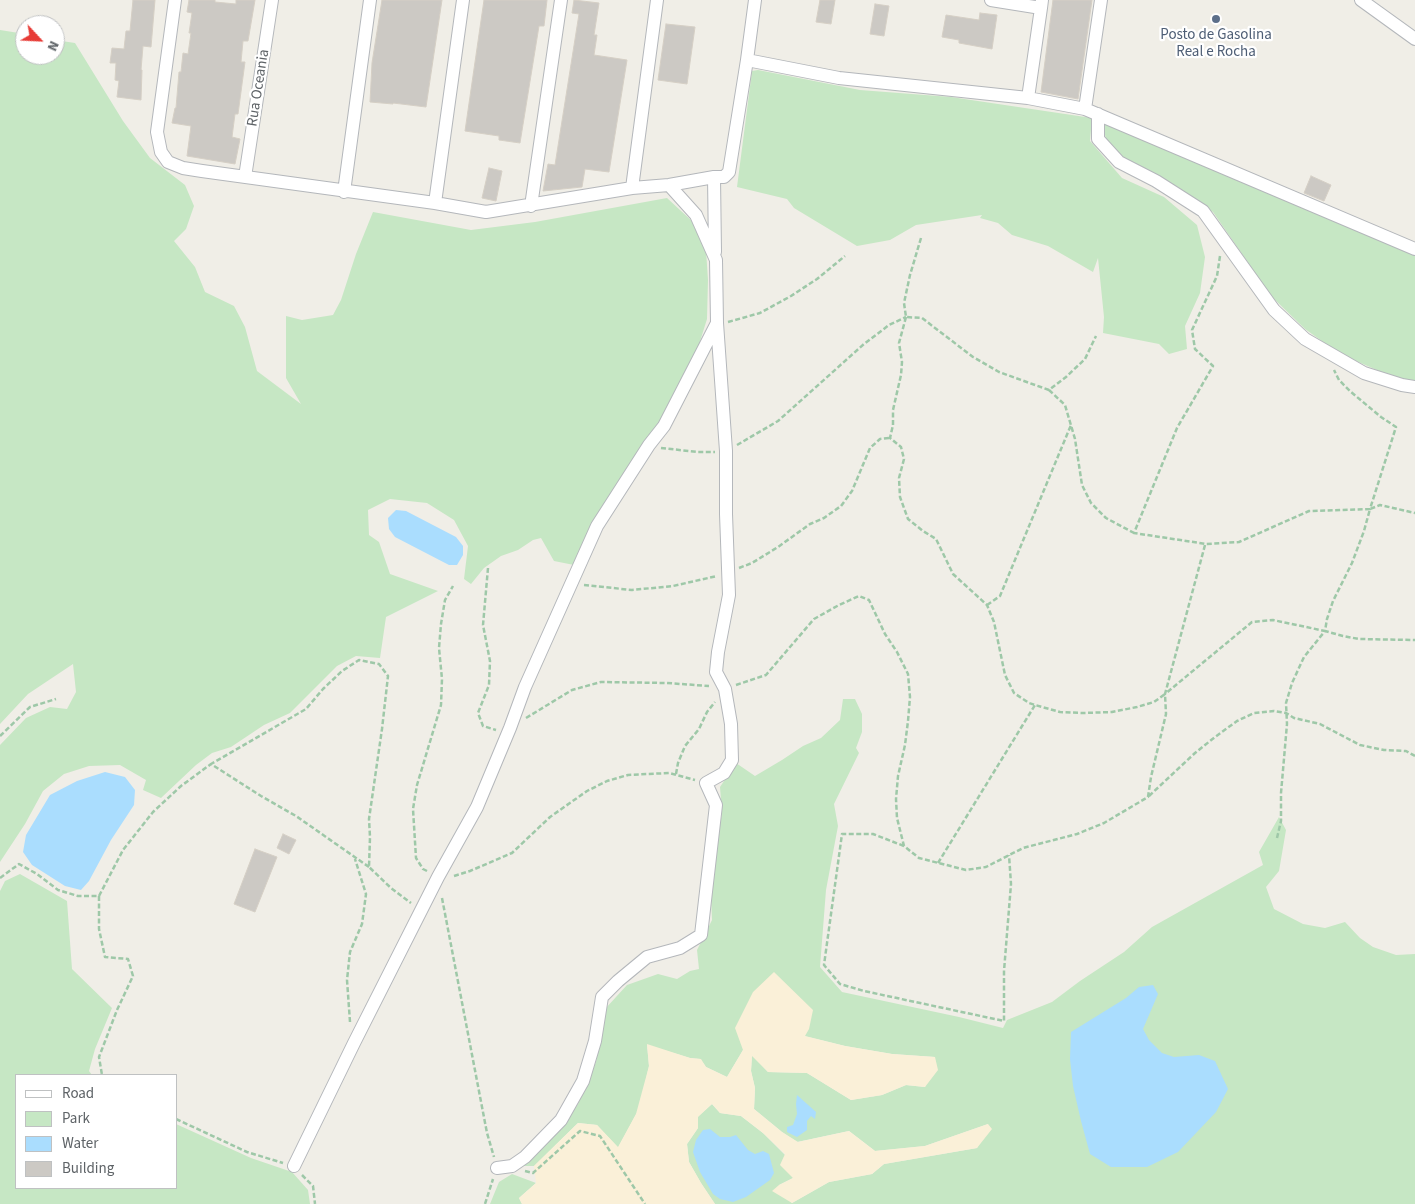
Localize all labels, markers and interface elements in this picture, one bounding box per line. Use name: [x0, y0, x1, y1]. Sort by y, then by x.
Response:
marker: Posto de Gasolina Real e Rocha: [1210, 13, 1222, 25]
north arrow: [15, 15, 65, 65]
place label: Posto de Gasolina Real e Rocha: [1160, 27, 1272, 62]
text: N: [42, 37, 64, 54]
street label: Rua Oceania: [244, 48, 274, 128]
legend: [15, 1074, 178, 1189]
text: Road: [62, 1083, 94, 1104]
text: Park: [62, 1108, 90, 1129]
text: Water: [62, 1133, 98, 1154]
text: Building: [62, 1158, 114, 1179]

